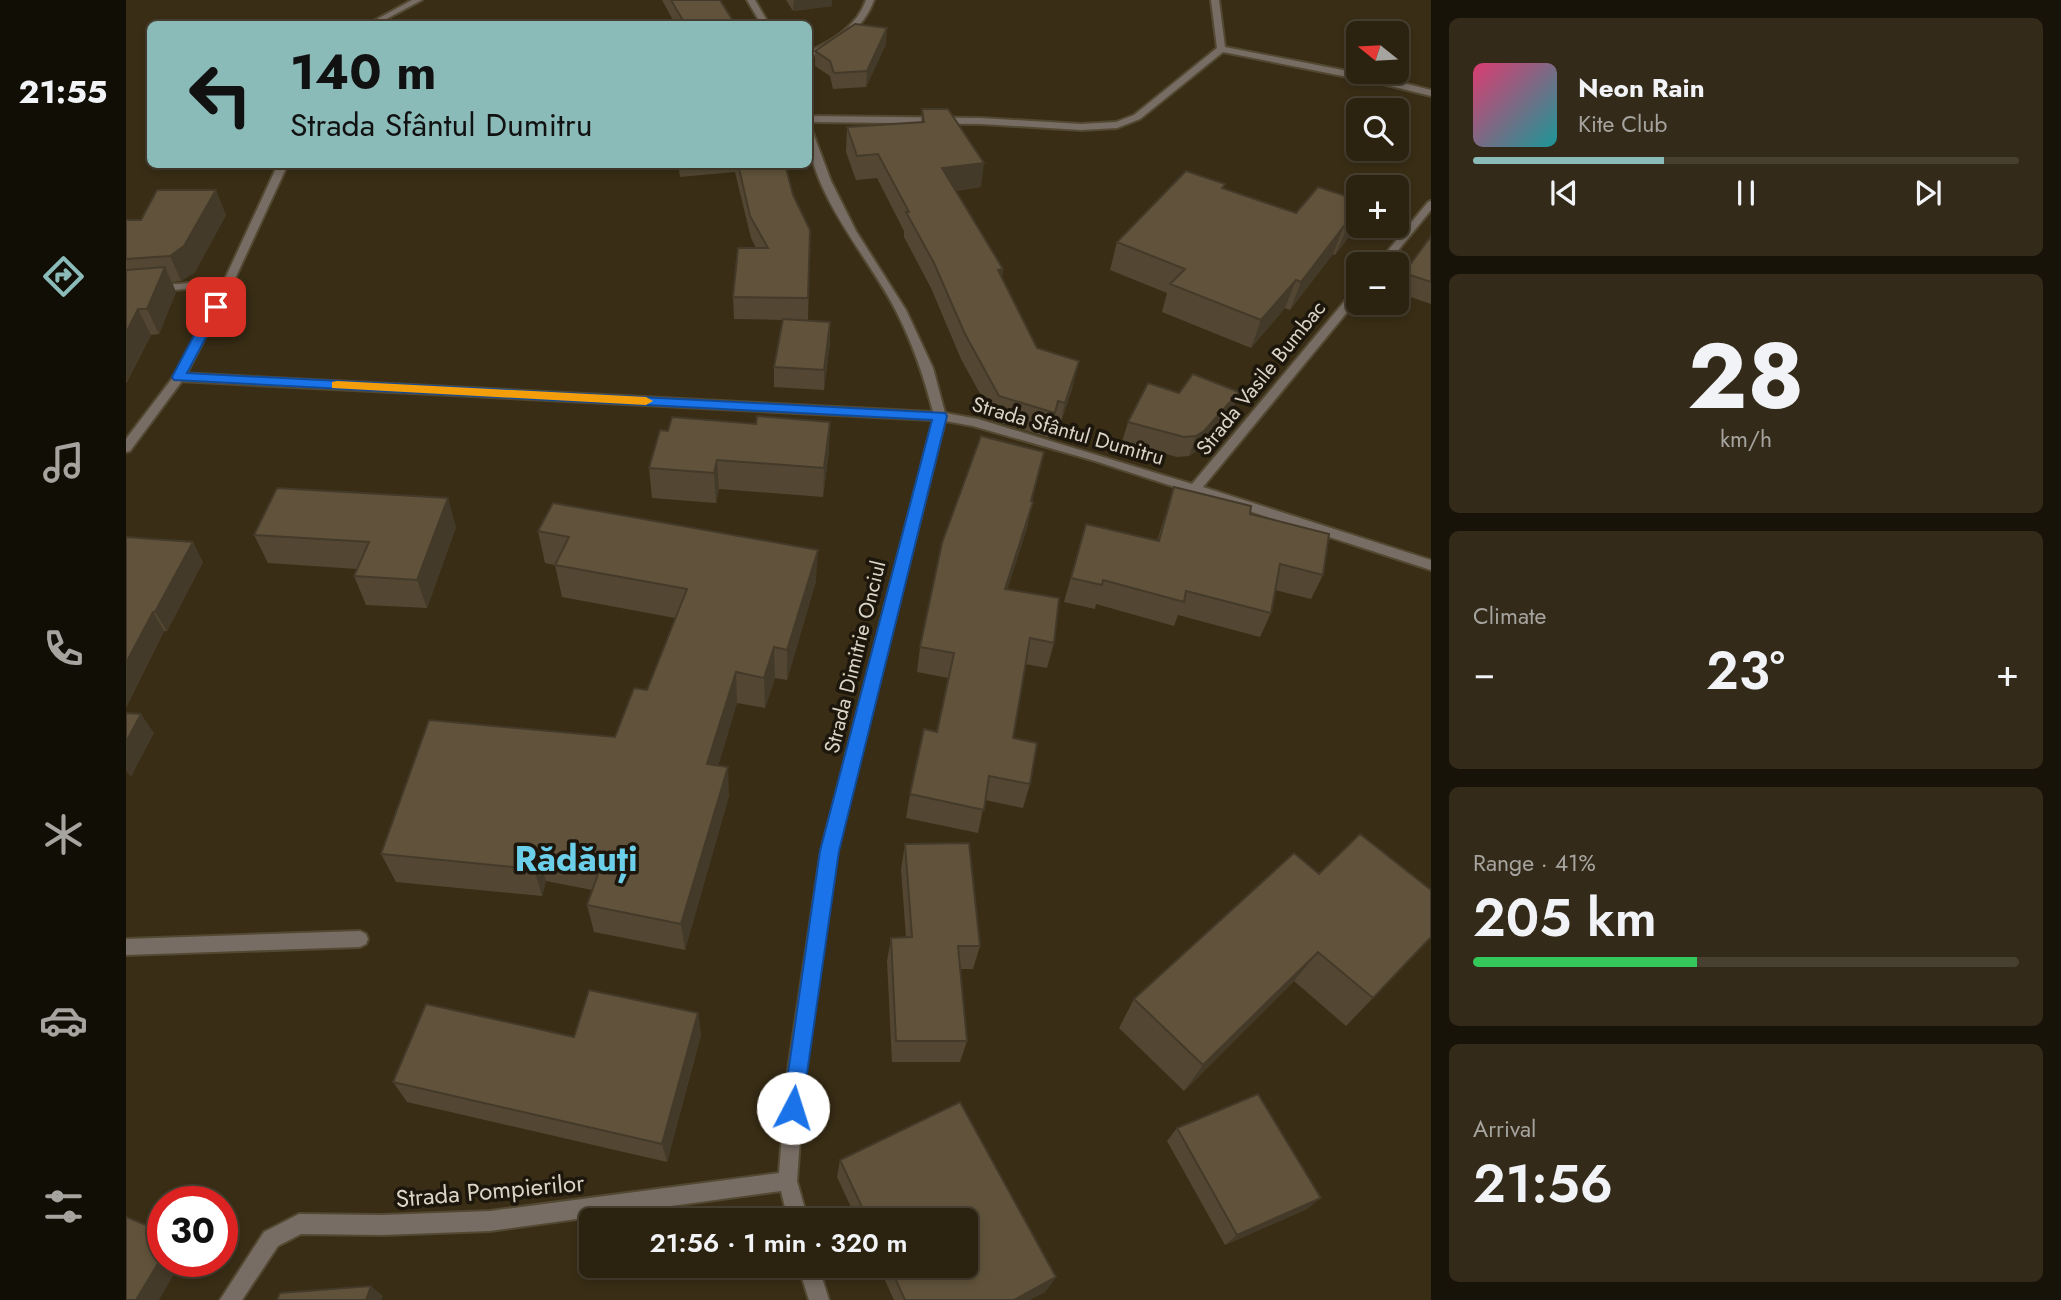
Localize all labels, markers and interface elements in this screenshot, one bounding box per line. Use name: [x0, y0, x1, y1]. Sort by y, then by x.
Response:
north arrow: [1346, 21, 1409, 84]
map controls: [1346, 21, 1409, 315]
text: 140 m: [290, 37, 436, 107]
icon: left: [175, 49, 266, 140]
text: 21:55: [19, 69, 107, 115]
text: Neon Rain: [1578, 69, 1705, 107]
button: search: [1346, 98, 1409, 161]
text: Strada Sfântul Dumitru: [290, 102, 593, 148]
text: Kite Club: [1578, 107, 1667, 141]
icon: previous: [1545, 174, 1583, 212]
icon: pause: [1727, 174, 1765, 212]
icon: next: [1909, 174, 1947, 212]
button: +: [1346, 175, 1409, 238]
icon: directions: [39, 252, 88, 301]
button: −: [1346, 252, 1409, 315]
pin: [186, 277, 246, 337]
icon: arrive: [197, 288, 235, 326]
street label: Strada Vasile Bumbac: [1189, 294, 1333, 462]
text: 28: [1688, 311, 1804, 442]
street label: Strada Sfântul Dumitru: [968, 389, 1168, 473]
text: km/h: [1720, 422, 1772, 456]
icon: music: [39, 438, 88, 487]
street label: Strada Dimitrie Onciul: [817, 558, 893, 756]
text: Climate: [1473, 599, 1546, 633]
icon: phone: [39, 624, 88, 673]
text: 23°: [1706, 633, 1785, 709]
text: −: [1473, 645, 1495, 700]
text: +: [1996, 645, 2019, 700]
icon: climate: [39, 810, 88, 859]
district label: Rădăuți: [514, 834, 638, 884]
text: Range · 41%: [1473, 846, 1596, 880]
text: 205 km: [1473, 880, 1657, 956]
icon: car: [39, 996, 88, 1045]
position arrow: [756, 1071, 830, 1145]
text: Arrival: [1473, 1112, 1536, 1146]
text: 21:56: [1473, 1146, 1613, 1222]
street label: Strada Pompierilor: [394, 1165, 586, 1216]
icon: filters: [39, 1182, 88, 1231]
speed limit sign: 30: [147, 1186, 238, 1277]
text: 21:56 · 1 min · 320 m: [649, 1224, 908, 1262]

